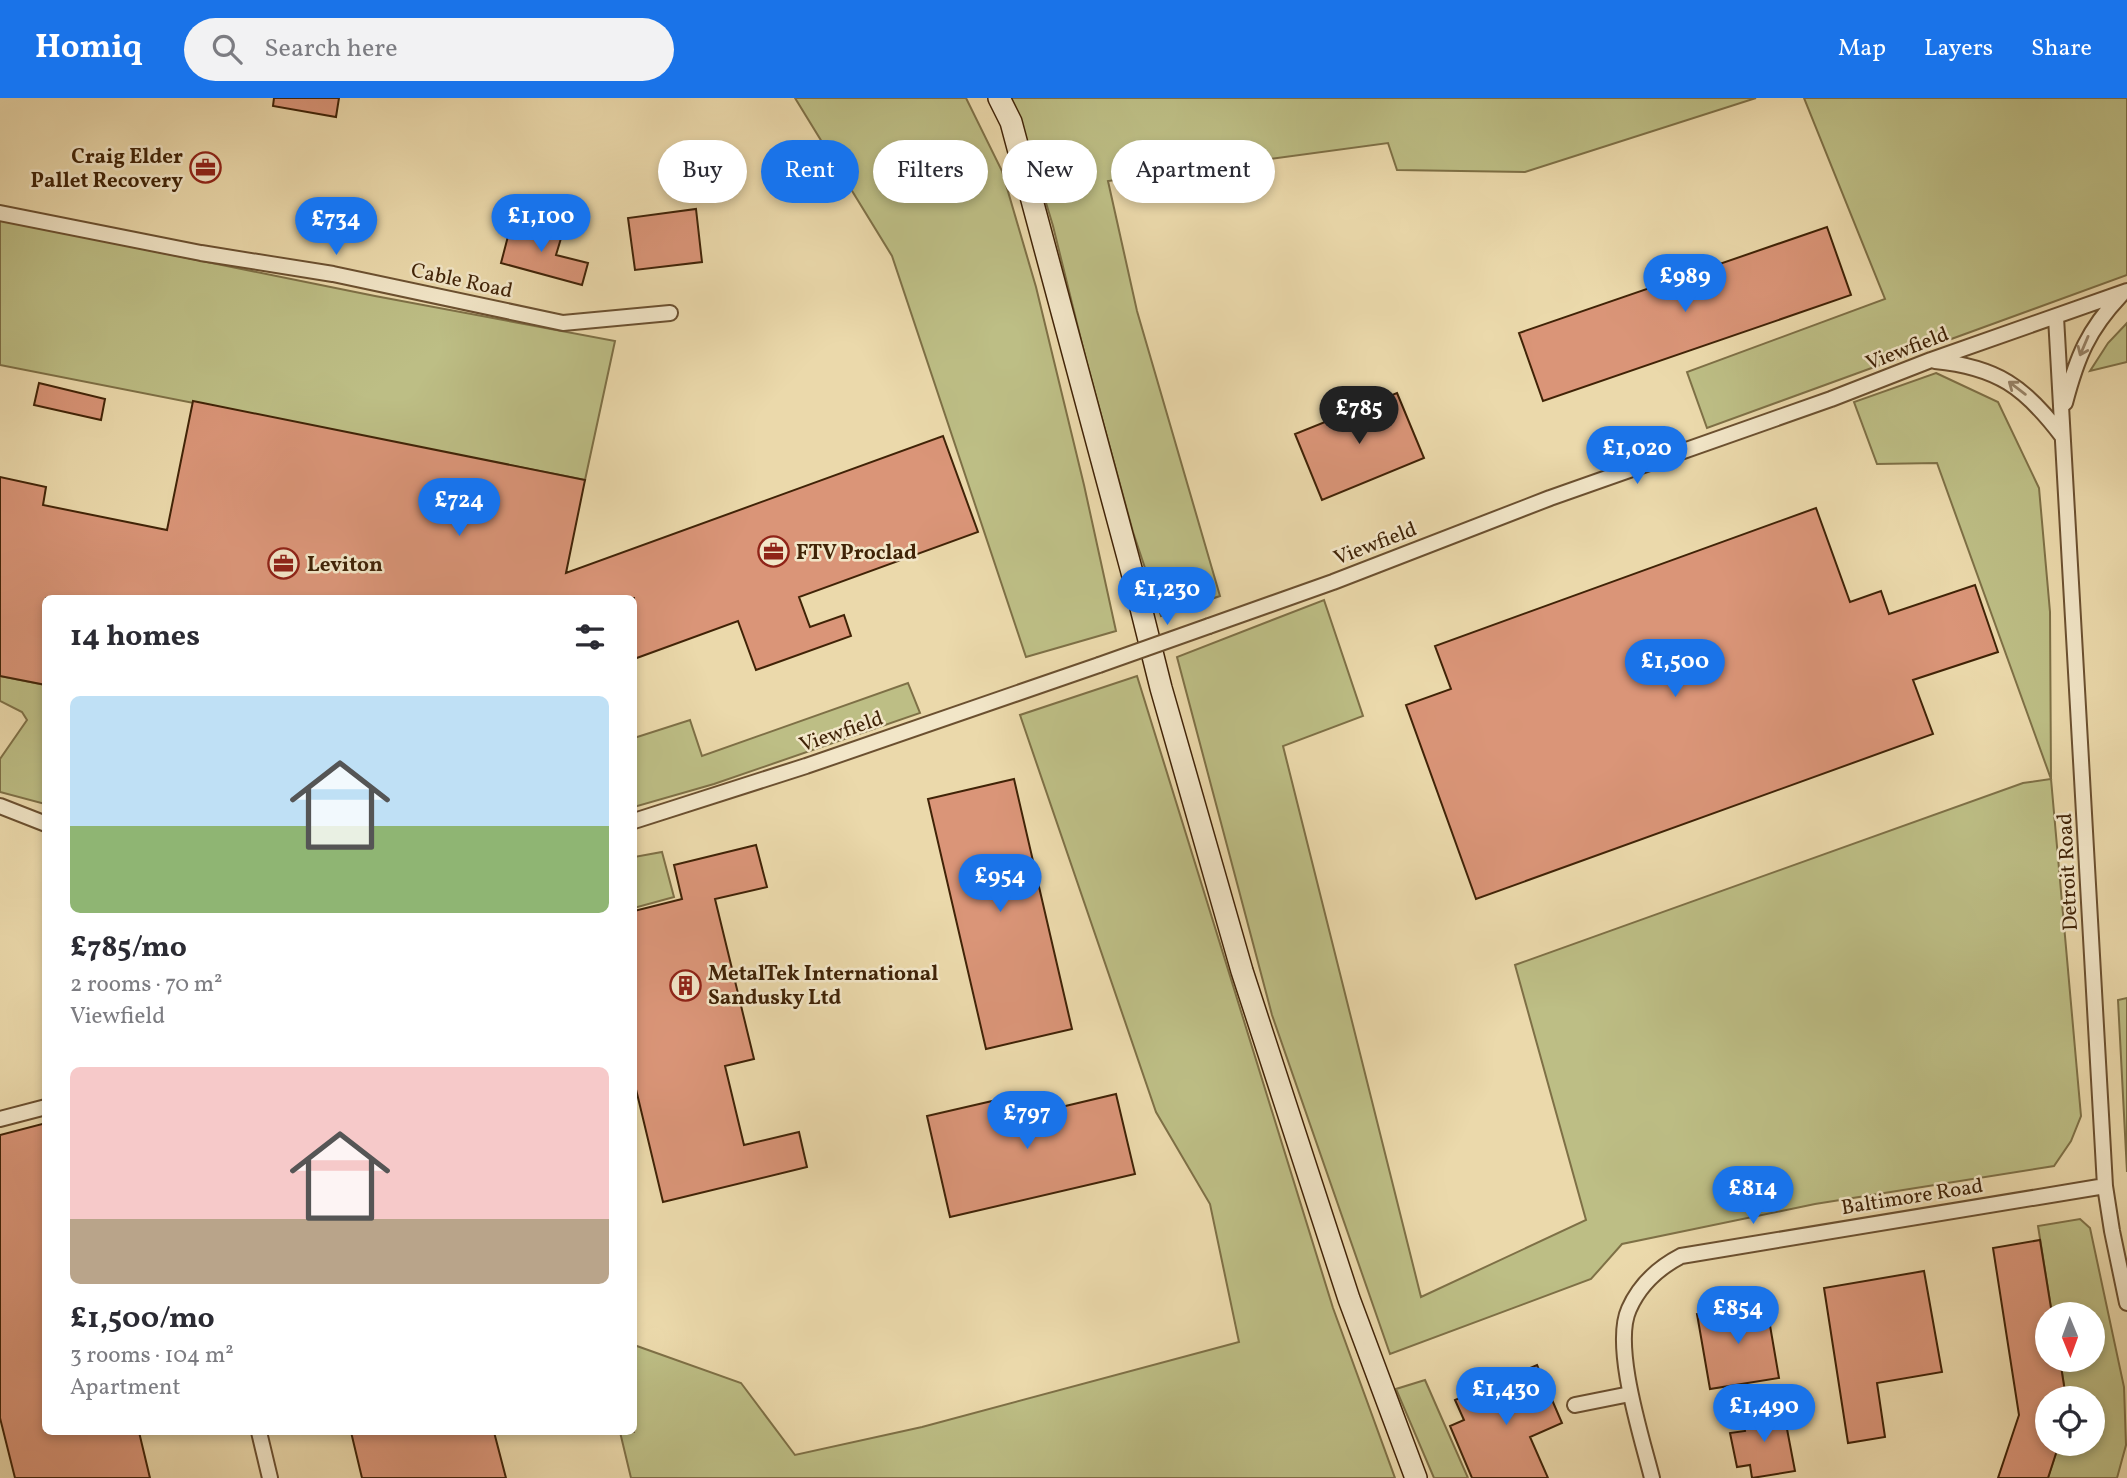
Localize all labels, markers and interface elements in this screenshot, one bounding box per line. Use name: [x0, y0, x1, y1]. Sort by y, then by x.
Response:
search box: [184, 18, 674, 81]
text: Homiq: [35, 26, 142, 72]
icon: search: [208, 30, 246, 68]
text: Search here: [264, 31, 397, 67]
text: Map: [1838, 32, 1886, 66]
text: Layers: [1924, 32, 1993, 66]
text: Share: [2031, 32, 2092, 66]
chip: Buy: [658, 140, 747, 203]
chip: Rent: [761, 140, 859, 203]
chip: Filters: [873, 140, 988, 203]
chip: New: [1002, 140, 1097, 203]
chip: Apartment: [1111, 140, 1275, 203]
place label: Craig Elder Pallet Recovery: [31, 143, 183, 196]
office icon: Craig Elder Pallet Recovery: [189, 151, 223, 185]
pin: £1,100: [484, 194, 598, 254]
pin: £734: [295, 198, 377, 257]
text: £1,100: [508, 201, 575, 233]
text: £734: [311, 204, 361, 236]
pin: £989: [1644, 254, 1726, 314]
street label: Cable Road: [408, 257, 515, 306]
text: £989: [1659, 261, 1711, 293]
street label: Viewfield: [1862, 320, 1953, 379]
one-way arrow: [2077, 335, 2090, 356]
one-way arrow: [2008, 380, 2027, 395]
pin: £785: [1318, 386, 1400, 446]
text: £785: [1335, 393, 1383, 425]
pin: £1,020: [1580, 426, 1694, 486]
text: £1,020: [1602, 433, 1672, 465]
pin: £724: [418, 478, 500, 538]
text: £724: [434, 485, 484, 517]
street label: Viewfield: [1330, 515, 1421, 574]
office icon: FTV Proclad: [756, 535, 790, 569]
place label: FTV Proclad: [796, 539, 917, 568]
office icon: Leviton: [267, 547, 301, 581]
place label: Leviton: [307, 551, 383, 580]
pin: £1,230: [1110, 568, 1224, 627]
text: £1,230: [1134, 574, 1200, 606]
text: 14 homes: [70, 616, 200, 658]
icon: filters: [571, 618, 609, 656]
pin: £1,500: [1618, 640, 1732, 699]
text: £1,500: [1641, 646, 1709, 678]
street label: Viewfield: [796, 705, 887, 760]
icon: home: [277, 742, 403, 868]
street label: Detroit Road: [2051, 812, 2086, 932]
pin: £954: [959, 854, 1041, 914]
text: £954: [975, 861, 1025, 893]
text: £785/mo: [70, 927, 187, 969]
place label: MetalTek International Sandusky Ltd: [708, 960, 938, 1013]
building icon: MetalTek International Sandusky Ltd: [668, 968, 702, 1002]
text: 2 rooms · 70 m²: [70, 969, 223, 1001]
text: Viewfield: [70, 1001, 165, 1033]
pin: £797: [986, 1091, 1068, 1151]
text: £797: [1003, 1098, 1051, 1130]
icon: home: [277, 1113, 403, 1239]
pin: £814: [1712, 1166, 1794, 1226]
street label: Baltimore Road: [1839, 1172, 1985, 1223]
text: £814: [1728, 1173, 1778, 1205]
pin: £854: [1697, 1286, 1779, 1346]
text: £854: [1713, 1293, 1763, 1325]
text: £1,500/mo: [70, 1298, 215, 1340]
north arrow: [2035, 1302, 2105, 1372]
map controls: [2035, 1302, 2105, 1456]
text: 3 rooms · 104 m²: [70, 1340, 234, 1372]
pin: £1,430: [1449, 1368, 1563, 1427]
text: Apartment: [70, 1372, 181, 1404]
text: £1,430: [1472, 1374, 1540, 1406]
pin: £1,490: [1707, 1384, 1821, 1444]
button: locate: [2035, 1386, 2105, 1456]
text: £1,490: [1729, 1391, 1799, 1423]

